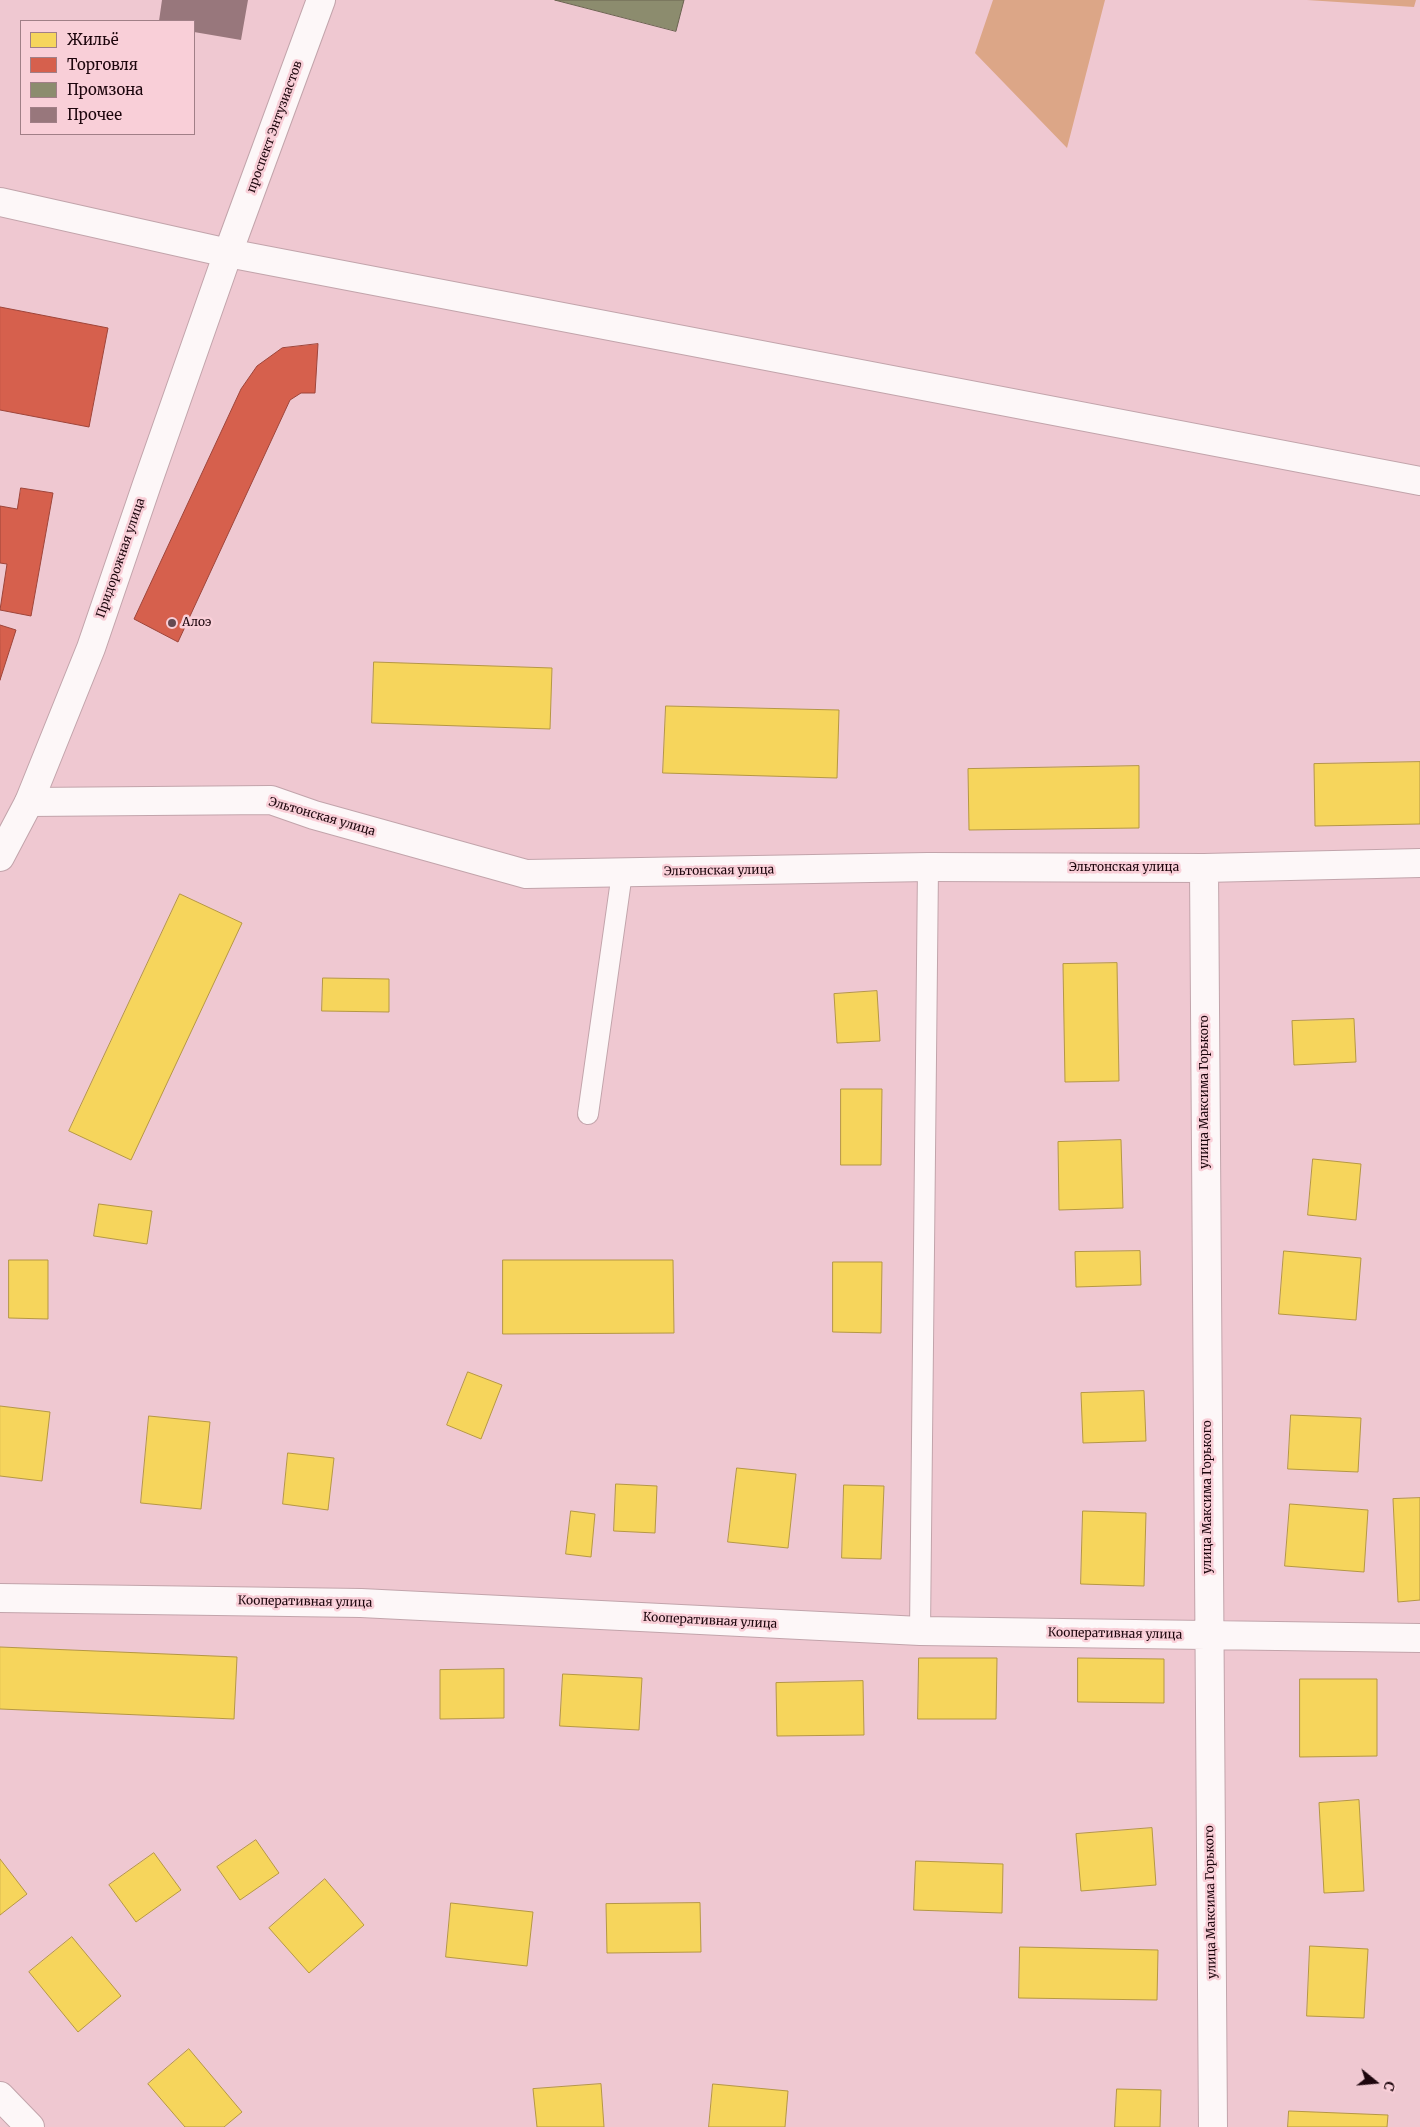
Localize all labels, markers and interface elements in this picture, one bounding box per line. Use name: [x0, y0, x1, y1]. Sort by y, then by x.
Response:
legend: [20, 20, 195, 135]
text: Жильё: [67, 30, 119, 49]
text: Торговля: [67, 55, 138, 74]
street label: проспект Энтузиастов: [244, 59, 306, 195]
text: Промзона: [67, 80, 143, 99]
text: Прочее: [67, 105, 122, 124]
street label: Придорожная улица: [94, 496, 148, 620]
place label: Алоэ: [182, 616, 211, 630]
marker: Алоэ: [166, 617, 178, 629]
street label: Эльтонская улица: [267, 795, 377, 839]
street label: Эльтонская улица: [1069, 861, 1179, 875]
street label: Эльтонская улица: [664, 863, 774, 879]
street label: улица Максима Горького: [1198, 1015, 1212, 1169]
street label: улица Максима Горького: [1201, 1420, 1215, 1574]
street label: Кооперативная улица: [238, 1594, 372, 1610]
street label: Кооперативная улица: [643, 1610, 777, 1632]
street label: Кооперативная улица: [1048, 1626, 1182, 1642]
street label: улица Максима Горького: [1202, 1825, 1220, 1979]
north arrow: [1350, 2057, 1400, 2107]
text: С: [1379, 2079, 1399, 2093]

